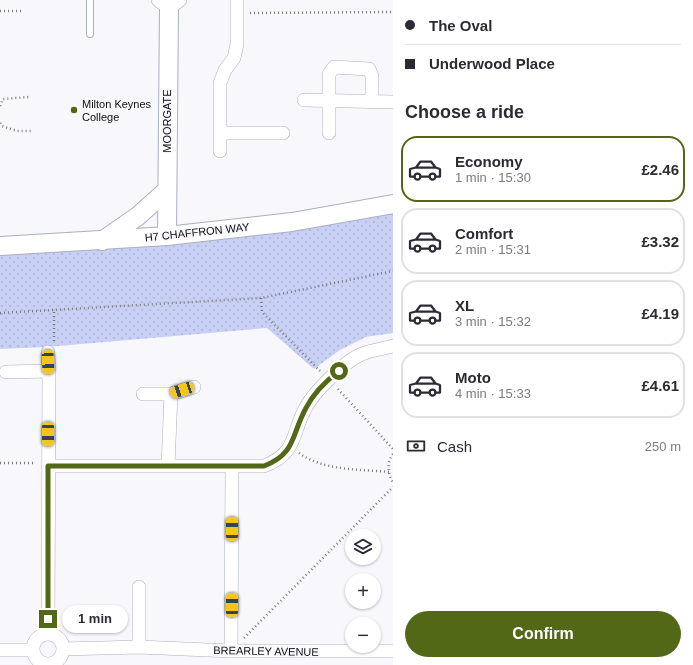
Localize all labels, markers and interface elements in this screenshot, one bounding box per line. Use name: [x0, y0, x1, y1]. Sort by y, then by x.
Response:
text: The Oval: [429, 17, 492, 34]
text: Underwood Place: [429, 55, 555, 72]
street label: MOORGATE: [161, 89, 173, 153]
place label: Milton Keynes College: [82, 98, 152, 123]
text: Choose a ride: [405, 102, 524, 122]
marker: Milton Keynes College: [69, 105, 79, 115]
icon: car: [407, 151, 443, 187]
text: Economy: [455, 153, 523, 170]
text: £2.46: [641, 161, 679, 178]
text: 1 min · 15:30: [455, 170, 531, 185]
street label: H7 CHAFFRON WAY: [144, 220, 251, 243]
icon: car: [407, 223, 443, 259]
text: Comfort: [455, 225, 513, 242]
text: £3.32: [641, 233, 679, 250]
text: 2 min · 15:31: [455, 242, 531, 257]
icon: car: [407, 295, 443, 331]
text: XL: [455, 297, 474, 314]
text: £4.19: [641, 305, 679, 322]
text: 3 min · 15:32: [455, 314, 531, 329]
car: [42, 350, 54, 374]
route start: [330, 362, 348, 380]
icon: car: [407, 367, 443, 403]
text: Moto: [455, 369, 491, 386]
text: £4.61: [641, 377, 679, 394]
car: [169, 381, 195, 399]
text: 4 min · 15:33: [455, 386, 531, 401]
car: [42, 422, 54, 446]
icon: cash: [405, 435, 427, 457]
text: Cash: [437, 438, 472, 455]
text: 250 m: [645, 439, 681, 454]
car: [226, 517, 238, 541]
map controls: [345, 529, 381, 653]
button: layers: [345, 529, 381, 565]
button: +: [345, 573, 381, 609]
car: [226, 593, 238, 617]
callout: 1 min: [62, 605, 128, 633]
route end: [39, 610, 57, 628]
text: 1 min: [78, 611, 112, 626]
button: Confirm: [405, 611, 681, 657]
button: −: [345, 617, 381, 653]
street label: BREARLEY AVENUE: [213, 644, 319, 658]

